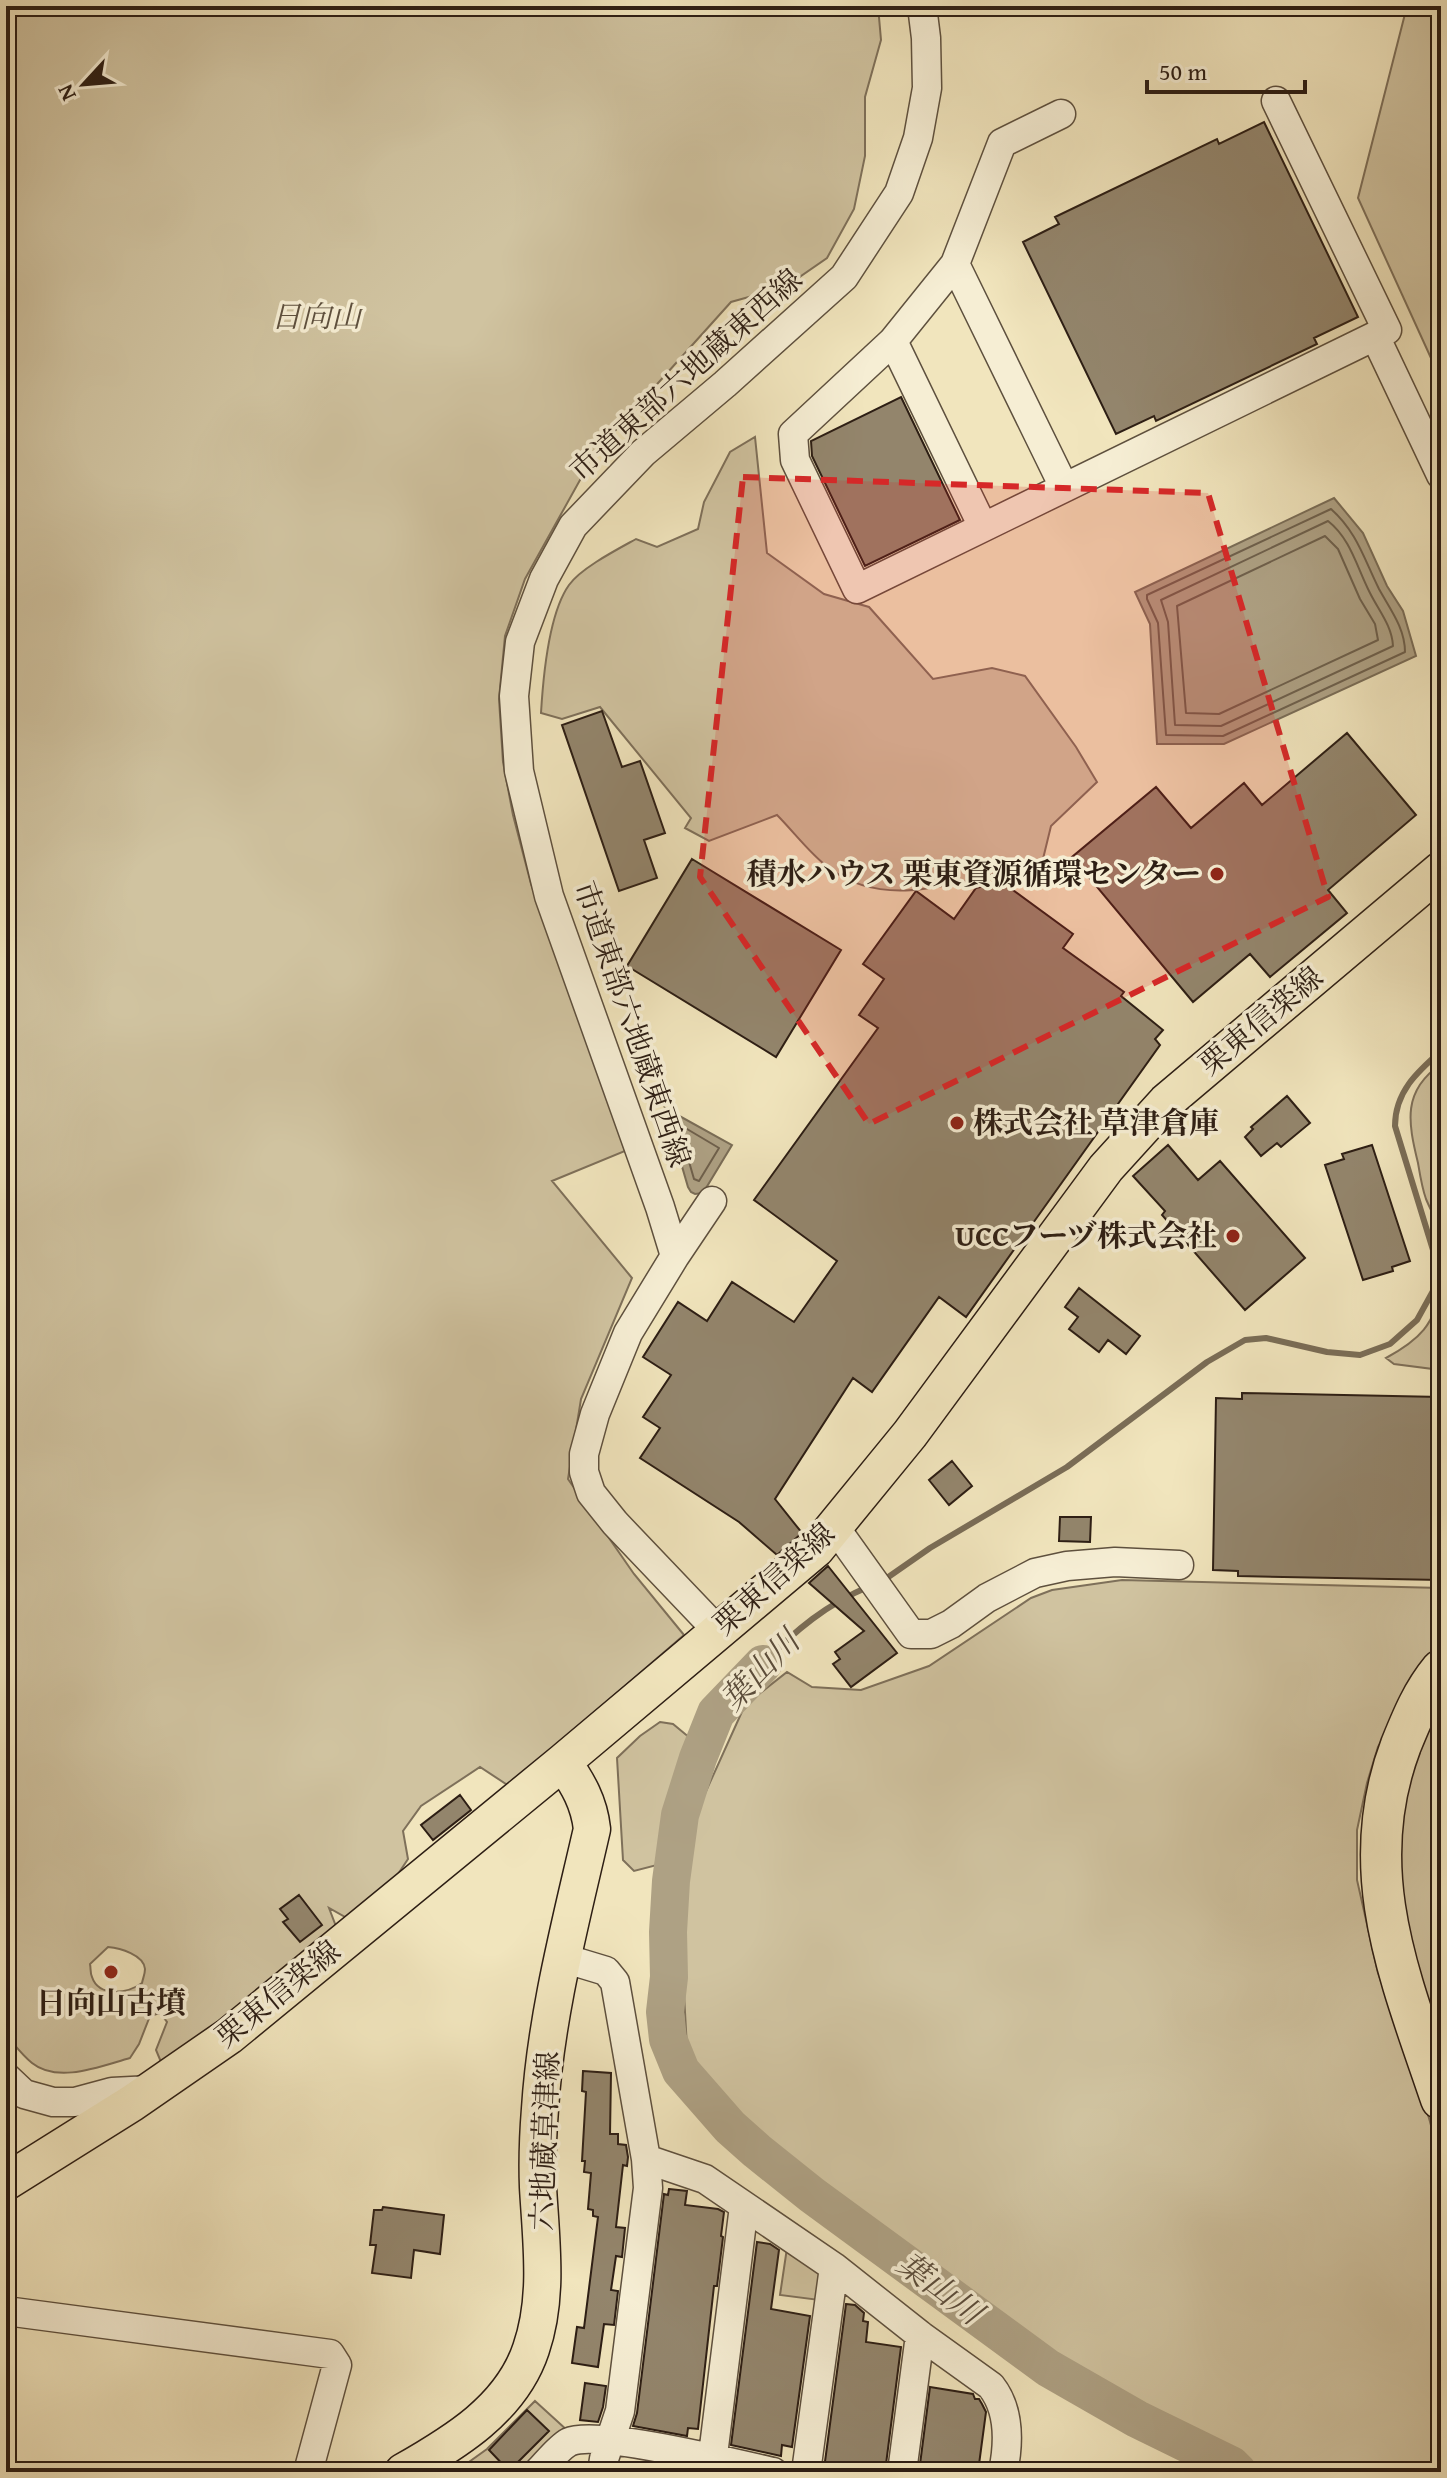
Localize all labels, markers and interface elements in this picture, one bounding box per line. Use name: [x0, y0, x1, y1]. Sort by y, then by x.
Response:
north arrow: [44, 44, 124, 124]
scale bar: [1147, 44, 1305, 94]
text: 50 m: [1159, 54, 1207, 89]
text: N: [48, 79, 84, 106]
street label: 市道東部六地蔵東西線: [559, 258, 812, 491]
park label: 日向山: [271, 294, 363, 338]
place label: 積水ハウス 栗東資源循環センター: [746, 851, 1201, 895]
marker: 積水ハウス 栗東資源循環センター: [1208, 865, 1226, 883]
street label: 市道東部六地蔵東西線: [563, 875, 703, 1173]
street label: 栗東信楽線: [1189, 955, 1332, 1085]
place label: 株式会社 草津倉庫: [973, 1100, 1220, 1144]
marker: 株式会社 草津倉庫: [948, 1114, 966, 1132]
place label: UCCフーヅ株式会社: [955, 1213, 1217, 1257]
marker: UCCフーヅ株式会社: [1224, 1227, 1242, 1245]
street label: 栗東信楽線: [703, 1512, 844, 1645]
water label: 葉山川: [709, 1617, 812, 1721]
street label: 栗東信楽線: [205, 1929, 350, 2058]
marker: 日向山古墳: [102, 1963, 120, 1981]
place label: 日向山古墳: [36, 1980, 186, 2024]
street label: 六地蔵草津線: [519, 2050, 569, 2232]
water label: 葉山川: [888, 2240, 995, 2337]

